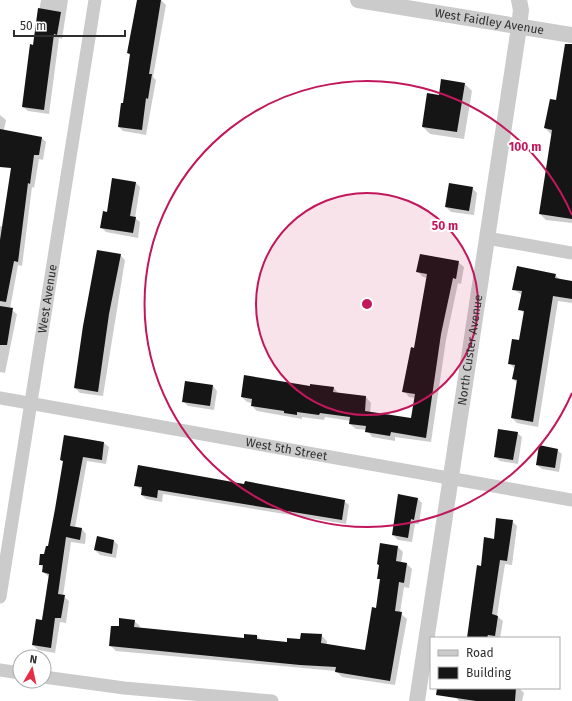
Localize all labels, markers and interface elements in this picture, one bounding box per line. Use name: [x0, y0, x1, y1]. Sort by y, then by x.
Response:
street label: West Faidley Avenue: [433, 6, 545, 37]
scale bar: [14, 12, 125, 38]
text: 50 m: [20, 19, 46, 33]
text: 100 m: [509, 140, 541, 154]
text: 50 m: [432, 219, 458, 233]
street label: West Avenue: [35, 263, 60, 334]
street label: North Custer Avenue: [455, 294, 485, 406]
centre of rings: [360, 297, 374, 311]
street label: West 5th Street: [245, 435, 329, 463]
legend: [430, 637, 560, 689]
text: Road: [466, 646, 494, 660]
north arrow: [12, 649, 52, 689]
text: N: [29, 653, 38, 667]
text: Building: [466, 666, 512, 680]

